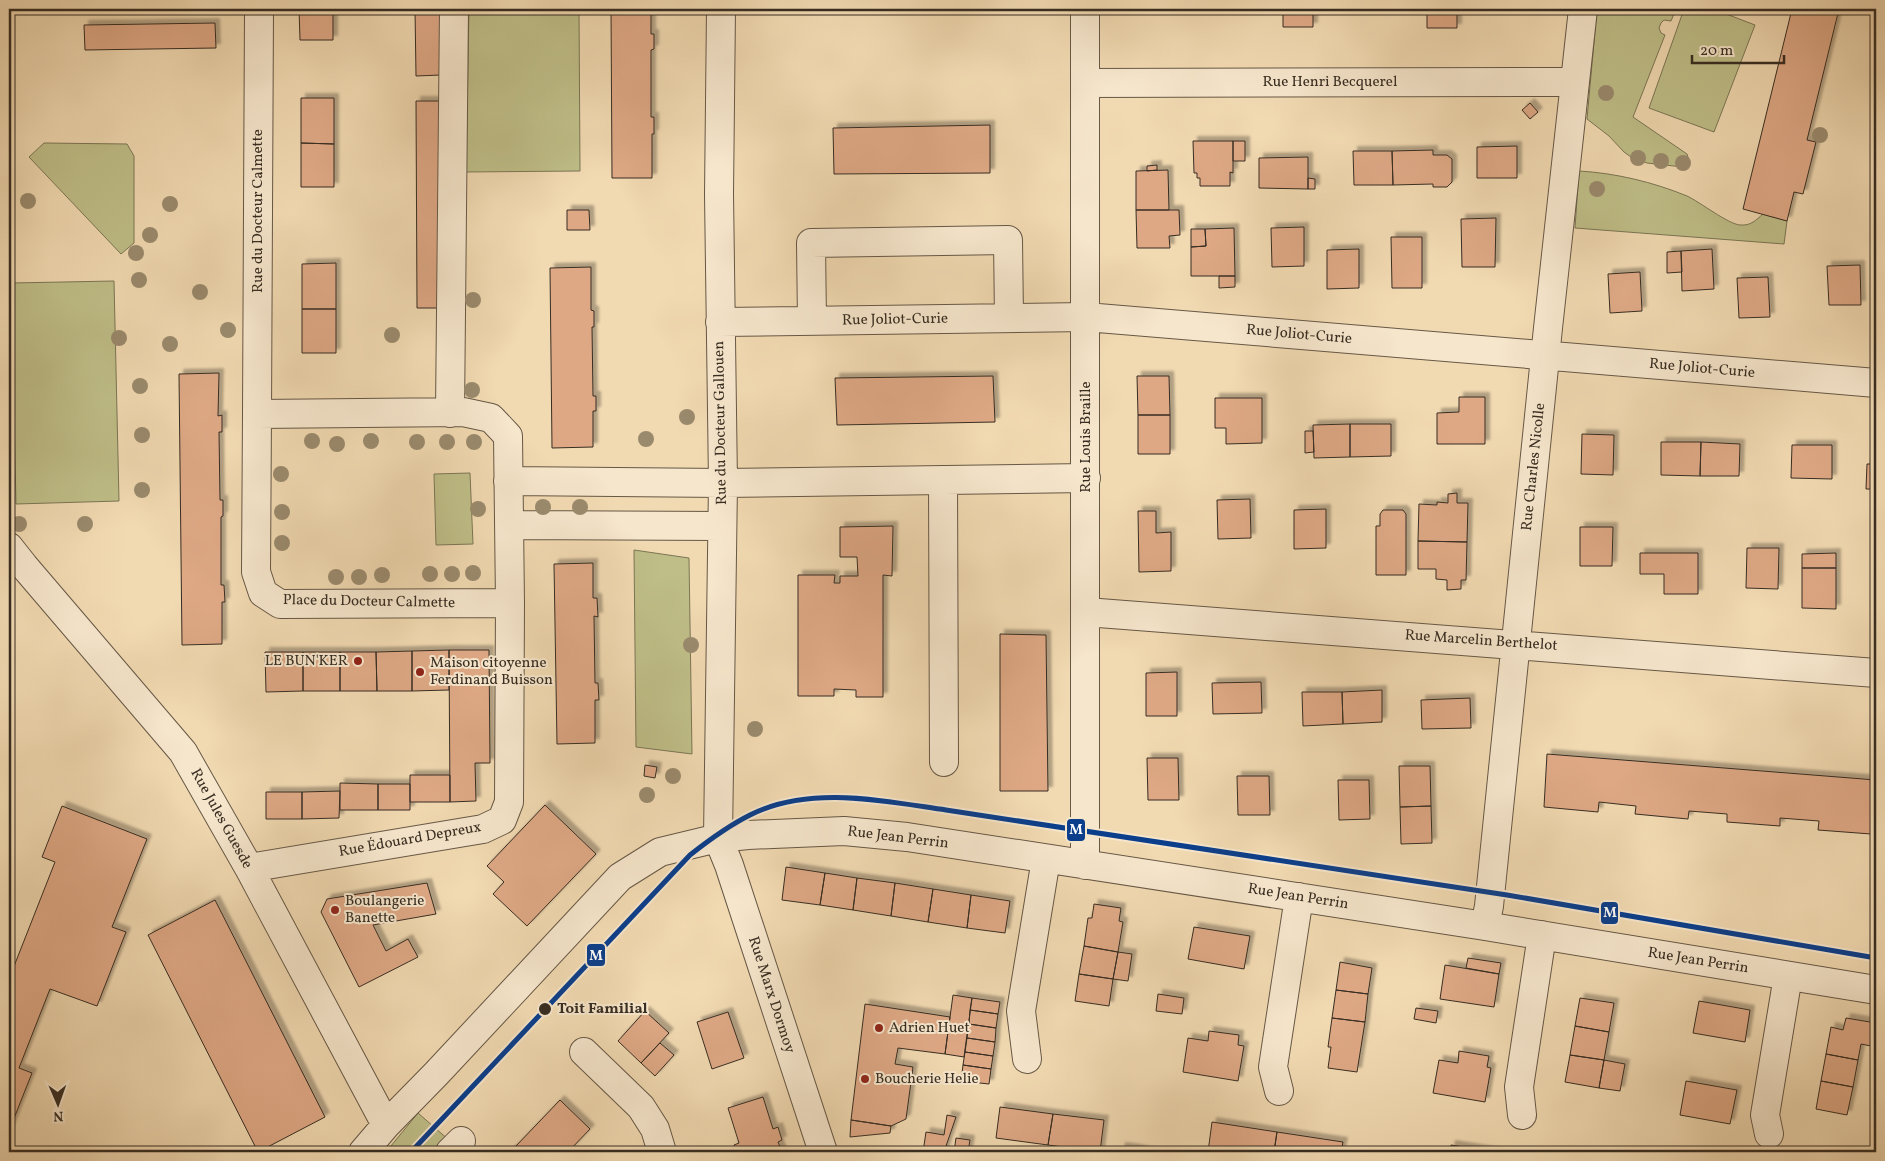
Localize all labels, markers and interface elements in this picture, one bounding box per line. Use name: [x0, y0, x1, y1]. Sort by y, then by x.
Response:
scale bar: [1692, 32, 1785, 64]
text: 20 m: [1700, 41, 1733, 62]
street label: Rue Henri Becquerel: [1263, 72, 1397, 93]
street label: Rue du Docteur Calmette: [248, 129, 269, 293]
street label: Rue Joliot-Curie: [842, 309, 948, 331]
street label: Rue Joliot-Curie: [1245, 320, 1353, 350]
street label: Rue du Docteur Gallouen: [709, 341, 733, 505]
street label: Rue Joliot-Curie: [1648, 354, 1756, 384]
street label: Rue Louis Braille: [1076, 381, 1097, 493]
street label: Rue Charles Nicolle: [1517, 402, 1551, 532]
street label: Place du Docteur Calmette: [283, 590, 455, 614]
street label: Rue Marcelin Berthelot: [1404, 625, 1558, 657]
place label: LE BUN'KER: [265, 651, 348, 672]
place label: Maison citoyenne Ferdinand Buisson: [430, 653, 553, 691]
marker: LE BUN'KER: [352, 655, 364, 667]
marker: Maison citoyenne Ferdinand Buisson: [414, 666, 426, 678]
street label: Rue Jules Guesde: [185, 765, 257, 873]
street label: Rue Édouard Depreux: [337, 817, 483, 863]
line badge: M: [1066, 818, 1086, 842]
street label: Rue Jean Perrin: [846, 821, 950, 855]
text: M: [1069, 821, 1083, 840]
street label: Rue Jean Perrin: [1246, 879, 1350, 915]
place label: Boulangerie Banette: [345, 891, 424, 929]
line badge: M: [1600, 901, 1619, 925]
marker: Boulangerie Banette: [329, 904, 341, 916]
text: M: [1603, 904, 1617, 923]
street label: Rue Marx Dormoy: [742, 934, 800, 1056]
line badge: M: [586, 943, 606, 967]
street label: Rue Jean Perrin: [1646, 943, 1750, 979]
text: M: [589, 947, 603, 966]
place label: Toit Familial: [557, 999, 648, 1020]
marker: Toit Familial: [537, 1001, 553, 1017]
place label: Adrien Huet: [889, 1018, 970, 1039]
marker: Adrien Huet: [873, 1022, 885, 1034]
place label: Boucherie Helie: [875, 1069, 979, 1090]
marker: Boucherie Helie: [859, 1073, 871, 1085]
north arrow: [32, 1078, 82, 1128]
text: N: [53, 1106, 64, 1125]

